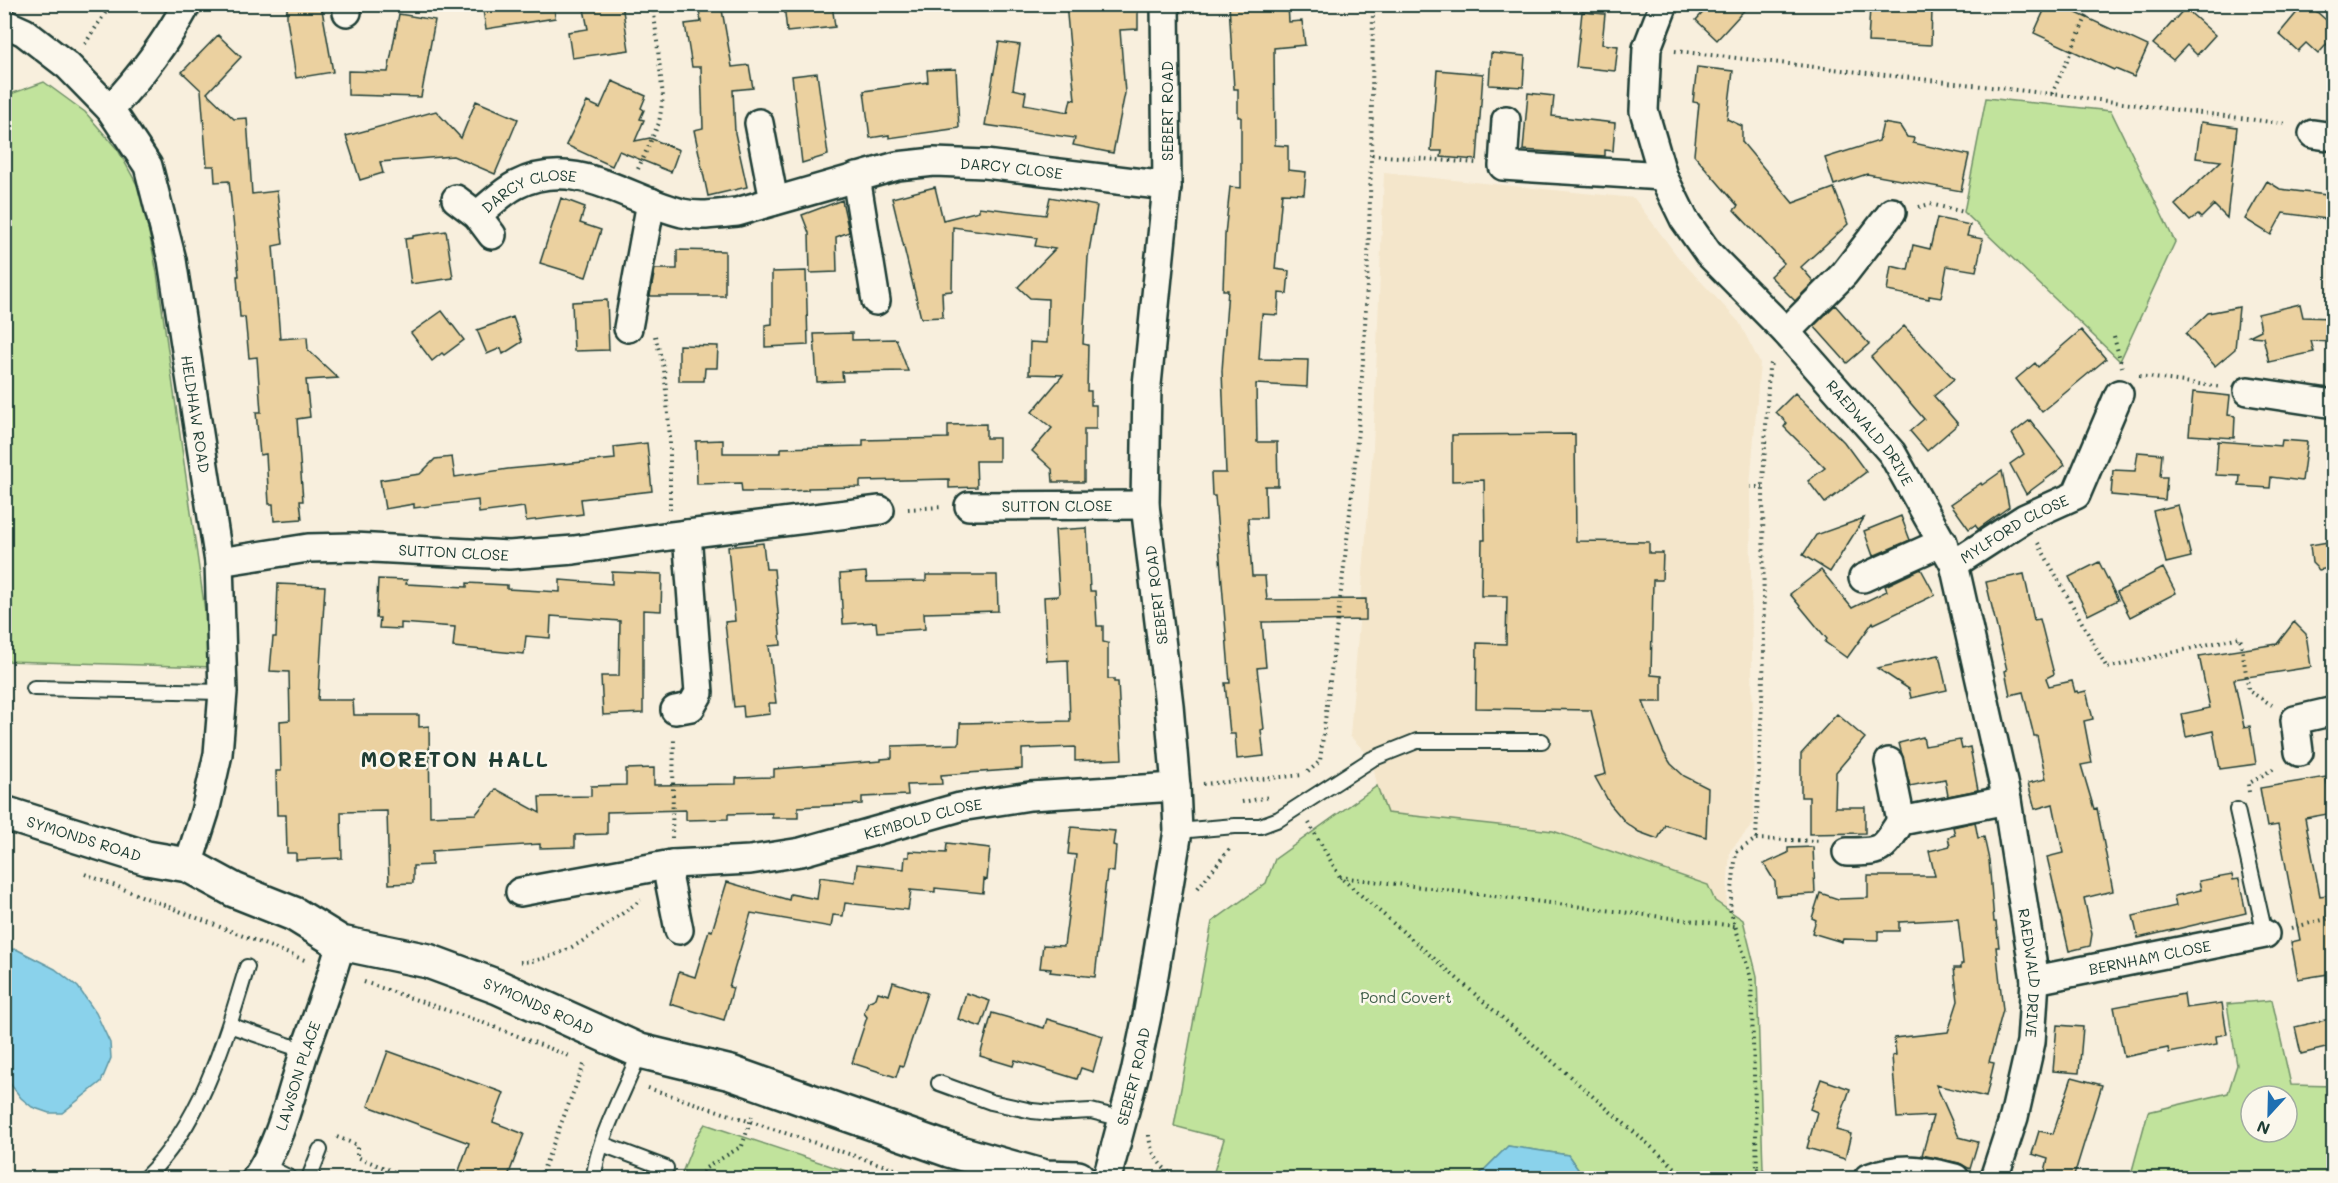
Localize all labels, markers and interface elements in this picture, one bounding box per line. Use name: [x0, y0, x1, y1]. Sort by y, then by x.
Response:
street label: SEBERT ROAD: [1157, 61, 1177, 161]
street label: DARCY CLOSE: [960, 153, 1064, 183]
street label: DARCY CLOSE: [477, 165, 578, 217]
street label: HELDHAW ROAD: [177, 354, 215, 474]
street label: RAEDWALD DRIVE: [1822, 375, 1918, 490]
street label: MYLFORD CLOSE: [1956, 490, 2072, 568]
street label: SUTTON CLOSE: [1002, 495, 1113, 516]
street label: SUTTON CLOSE: [398, 539, 510, 565]
street label: SEBERT ROAD: [1140, 544, 1172, 646]
district label: MORETON HALL: [361, 745, 549, 772]
street label: KEMBOLD CLOSE: [862, 794, 984, 844]
street label: SYMONDS ROAD: [24, 811, 144, 866]
street label: RAEDWALD DRIVE: [2014, 907, 2045, 1039]
street label: BERNHAM CLOSE: [2087, 935, 2213, 979]
street label: SYMONDS ROAD: [481, 972, 597, 1039]
park label: Pond Covert: [1360, 987, 1452, 1007]
street label: LAWSON PLACE: [271, 1018, 325, 1133]
street label: SEBERT ROAD: [1112, 1026, 1154, 1127]
north arrow: [2239, 1084, 2299, 1144]
text: N: [2254, 1116, 2273, 1140]

